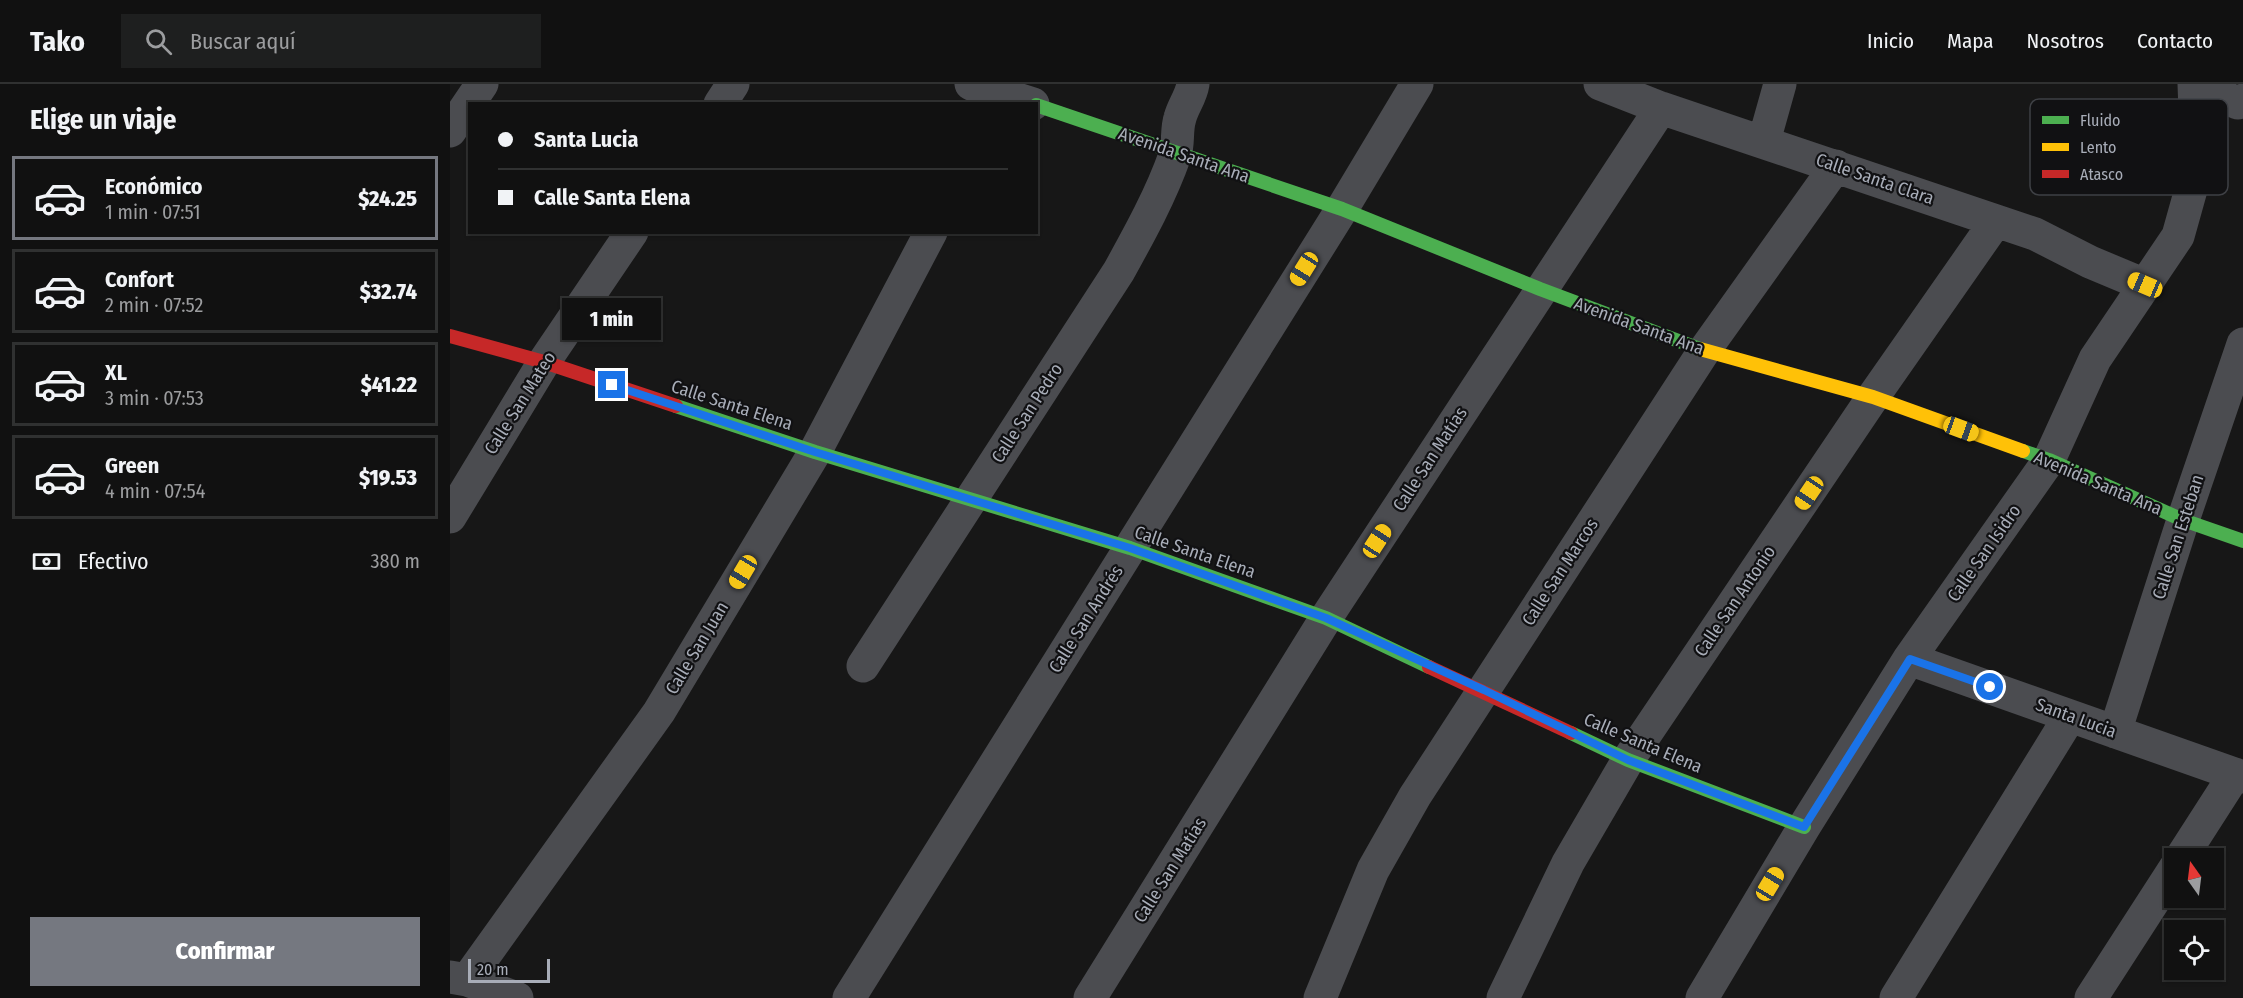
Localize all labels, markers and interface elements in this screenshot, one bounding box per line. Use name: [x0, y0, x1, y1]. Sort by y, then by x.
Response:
search box: [121, 14, 541, 68]
text: Tako: [30, 25, 85, 58]
icon: search: [142, 25, 175, 58]
text: Buscar aquí: [190, 28, 295, 55]
text: Inicio: [1867, 28, 1914, 54]
text: Mapa: [1947, 28, 1994, 54]
text: Nosotros: [2027, 28, 2104, 54]
text: Contacto: [2137, 28, 2213, 54]
legend: [2030, 99, 2228, 195]
text: Elige un viaje: [30, 104, 176, 136]
text: Fluido: [2080, 111, 2120, 130]
street label: Avenida Santa Ana: [1116, 122, 1252, 188]
text: Santa Lucia: [534, 126, 638, 153]
text: Lento: [2080, 138, 2116, 157]
street label: Calle Santa Clara: [1813, 149, 1937, 210]
text: Atasco: [2080, 165, 2123, 184]
icon: car: [33, 171, 87, 225]
text: Económico: [105, 173, 203, 200]
text: Calle Santa Elena: [534, 184, 690, 211]
text: $24.25: [358, 185, 417, 212]
text: 1 min · 07:51: [105, 200, 201, 224]
car: [1287, 249, 1321, 289]
icon: car: [33, 264, 87, 318]
text: Confort: [105, 266, 174, 293]
car: [2125, 270, 2165, 300]
text: $32.74: [360, 278, 417, 305]
street label: Avenida Santa Ana: [1571, 292, 1707, 360]
text: 2 min · 07:52: [105, 293, 203, 317]
callout: 1 min: [562, 298, 662, 340]
text: 1 min: [590, 307, 633, 331]
street label: Calle San Mateo: [480, 347, 560, 459]
icon: car: [33, 357, 87, 411]
text: XL: [105, 359, 127, 386]
street label: Calle San Pedro: [987, 359, 1067, 467]
text: $41.22: [361, 371, 417, 398]
route end: [598, 371, 625, 398]
street label: Calle Santa Elena: [669, 375, 796, 435]
text: 3 min · 07:53: [105, 386, 204, 410]
street label: Calle San Matías: [1388, 402, 1472, 515]
car: [1941, 414, 1981, 444]
street label: Avenida Santa Ana: [2031, 446, 2165, 520]
icon: car: [33, 450, 87, 504]
text: Green: [105, 452, 159, 479]
text: $19.53: [359, 464, 417, 491]
street label: Calle San Esteban: [2147, 472, 2209, 602]
car: [1791, 473, 1827, 513]
text: 4 min · 07:54: [105, 479, 205, 503]
street label: Calle San Isidro: [1942, 500, 2026, 606]
street label: Calle San Marcos: [1517, 514, 1603, 630]
street label: Calle Santa Elena: [1132, 521, 1258, 583]
car: [1360, 521, 1394, 561]
street label: Calle San Antonio: [1690, 541, 1780, 661]
icon: cash: [30, 545, 63, 578]
text: Efectivo: [78, 548, 149, 575]
text: 380 m: [370, 549, 420, 573]
car: [726, 552, 760, 592]
street label: Calle San Andrés: [1044, 561, 1128, 677]
street label: Calle San Juan: [661, 598, 733, 698]
route start: [1976, 673, 2003, 700]
street label: Santa Lucia: [2033, 693, 2119, 743]
street label: Calle Santa Elena: [1581, 708, 1706, 778]
street label: Calle San Matías: [1129, 813, 1211, 927]
north arrow: [2164, 848, 2224, 908]
map controls: [2164, 848, 2224, 980]
car: [1753, 864, 1787, 904]
button: Confirmar: [30, 917, 420, 986]
button: locate: [2164, 920, 2224, 980]
scale bar: [468, 956, 550, 984]
text: 20 m: [477, 960, 508, 979]

